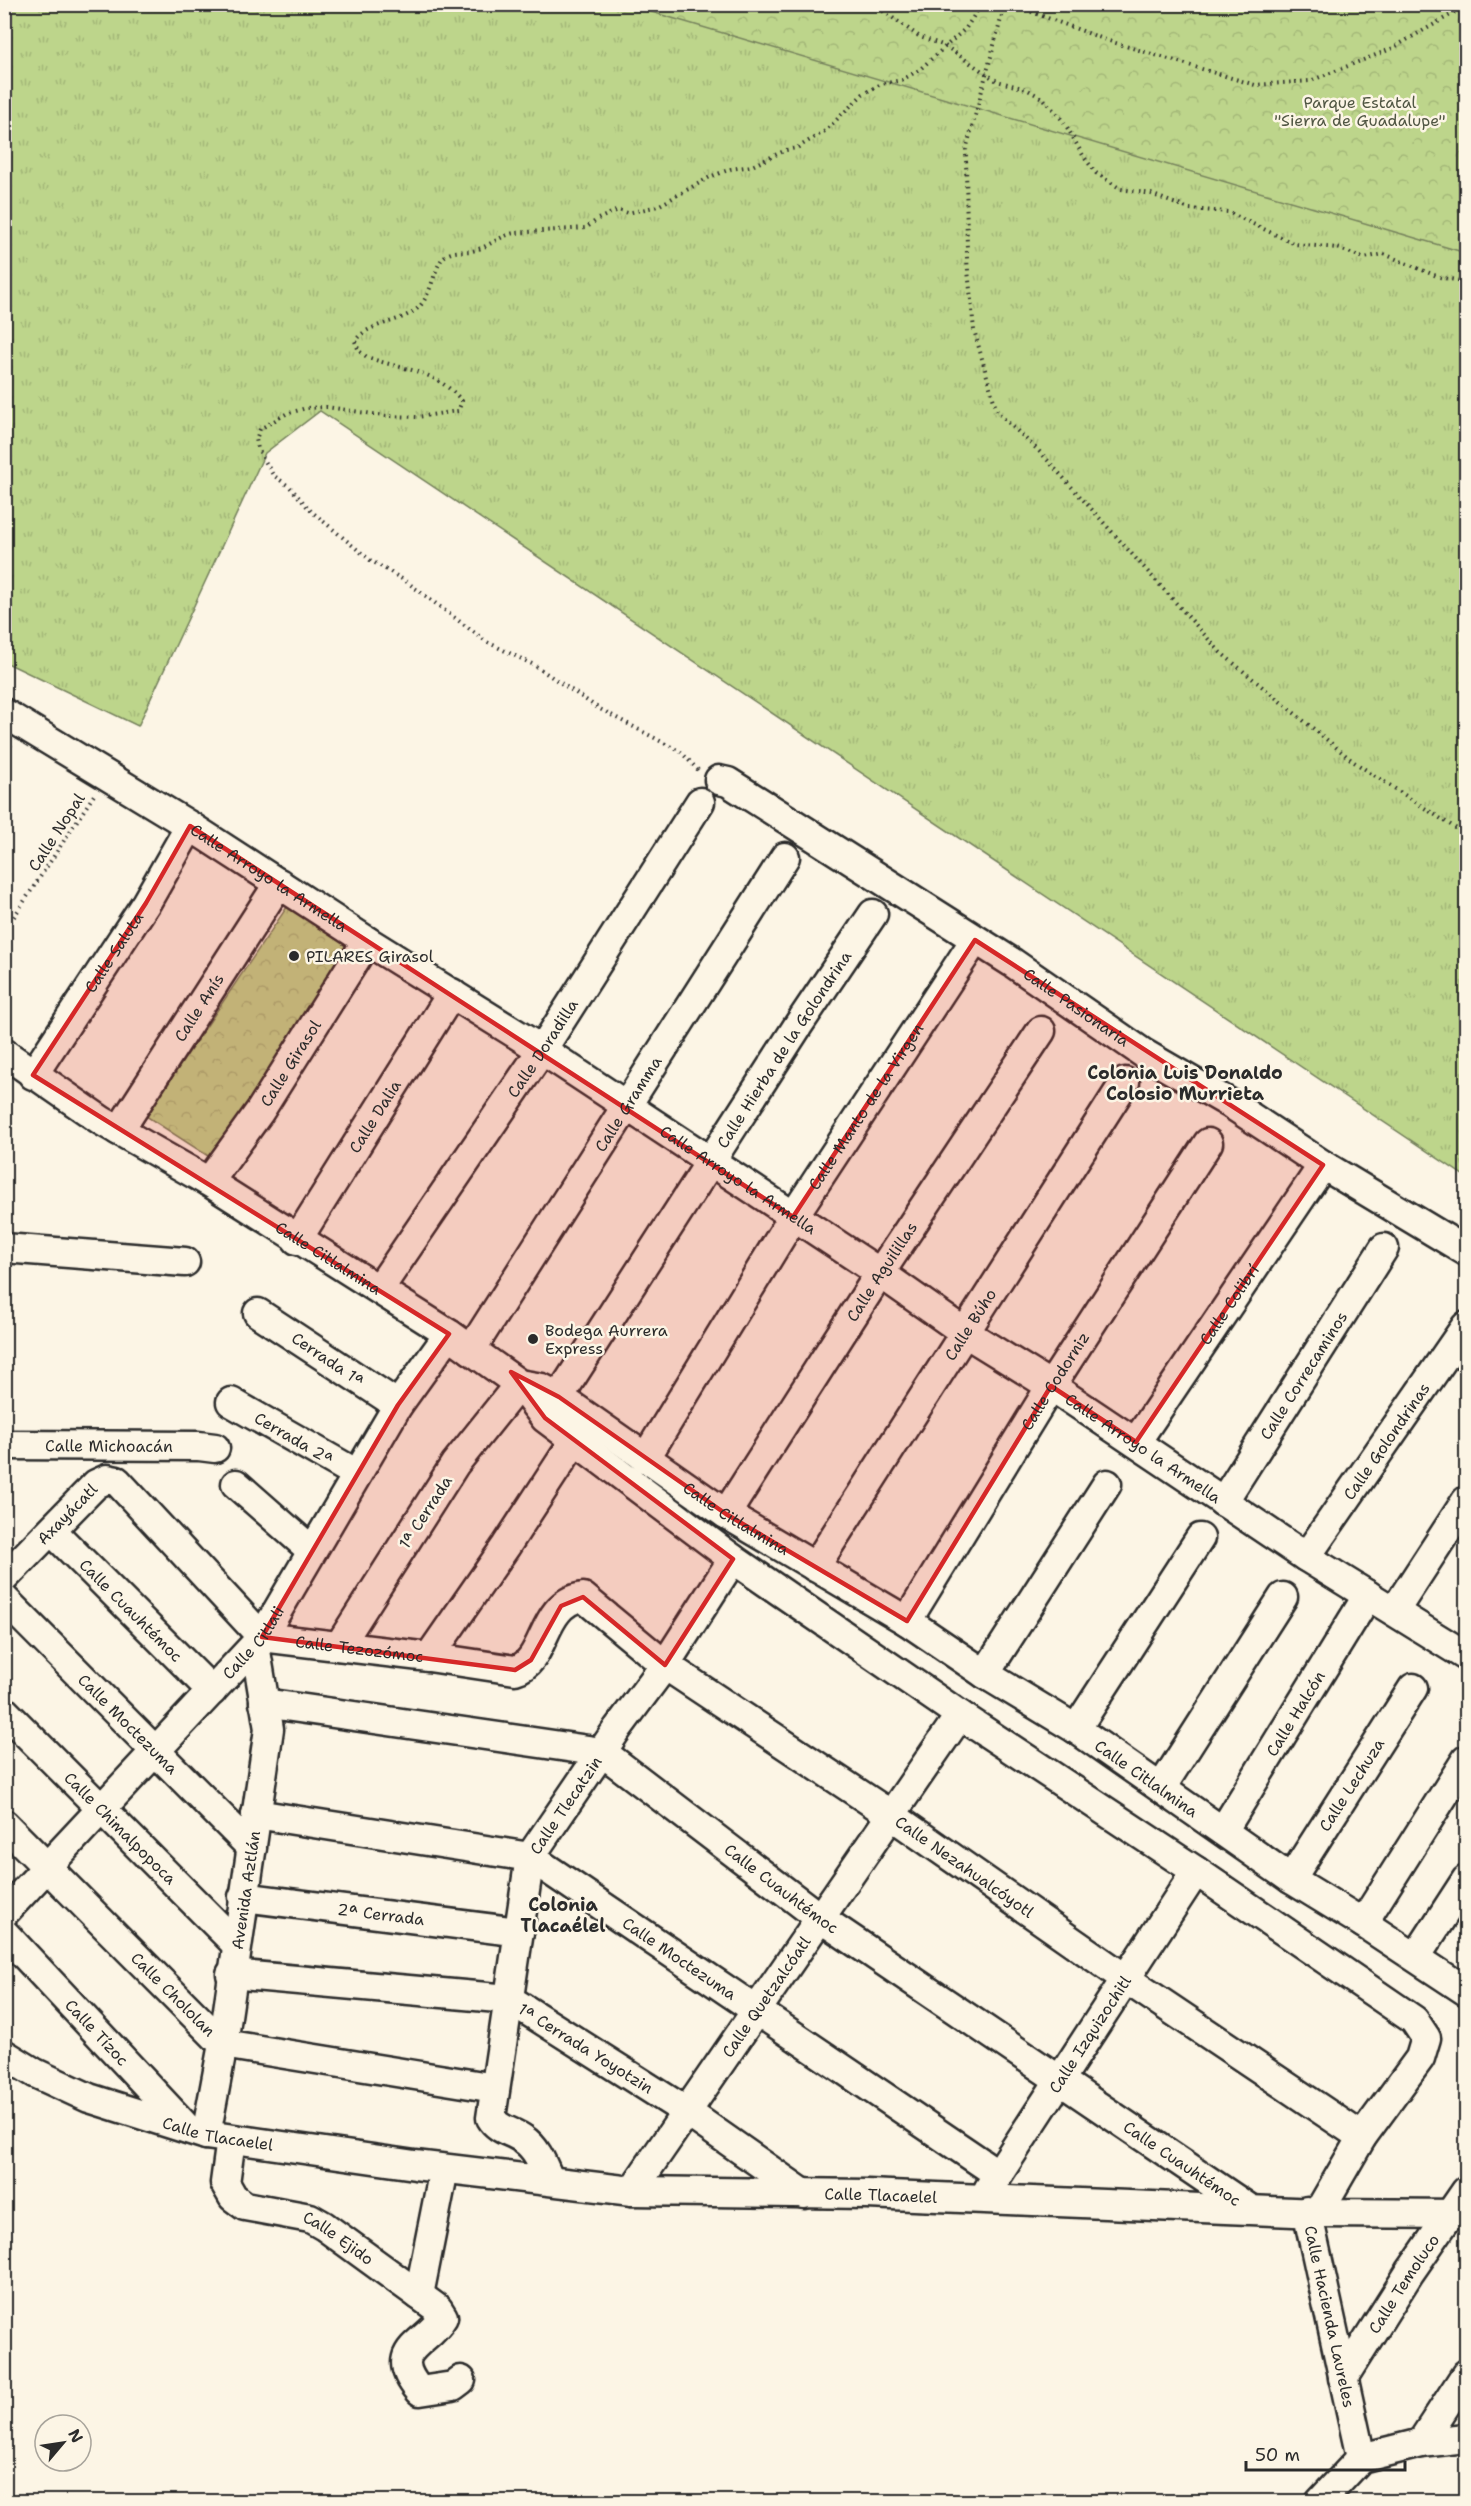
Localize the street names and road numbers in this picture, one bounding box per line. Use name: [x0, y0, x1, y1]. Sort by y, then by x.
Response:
street label: Calle Nopal: [23, 789, 90, 875]
street label: Calle Arroyo la Armella: [186, 819, 352, 937]
street label: Calle Saluta: [80, 908, 148, 997]
street label: Calle Hierba de la Golondrina: [712, 947, 856, 1152]
street label: Calle Pasionaria: [1019, 963, 1133, 1051]
street label: Calle Anís: [169, 970, 229, 1046]
street label: Calle Doradilla: [503, 995, 583, 1102]
street label: Calle Girasol: [255, 1016, 326, 1111]
street label: Calle Manto de la Virgen: [804, 1019, 929, 1194]
street label: Calle Gramma: [590, 1052, 667, 1156]
street label: Calle Dalia: [344, 1076, 406, 1157]
street label: Calle Arroyo la Armella: [656, 1121, 820, 1239]
street label: Calle Citlalmina: [271, 1217, 385, 1300]
street label: Calle Aguilillas: [842, 1218, 922, 1326]
street label: Calle Colibrí: [1195, 1260, 1264, 1349]
street label: Calle Búho: [940, 1285, 1001, 1365]
street label: Calle Correcaminos: [1255, 1307, 1352, 1444]
street label: Cerrada 1ª: [287, 1327, 368, 1391]
street label: Calle Codorniz: [1016, 1328, 1094, 1434]
street label: Calle Golondrinas: [1339, 1378, 1435, 1504]
street label: Calle Arroyo la Armella: [1061, 1389, 1225, 1508]
street label: Cerrada 2ª: [251, 1407, 337, 1469]
street label: Calle Michoacán: [45, 1435, 173, 1457]
street label: 1ª Cerrada: [394, 1472, 457, 1553]
street label: Calle Citlalmina: [679, 1477, 793, 1560]
street label: Axayácatl: [33, 1479, 102, 1549]
street label: Calle Cuauhtémoc: [75, 1555, 187, 1667]
street label: Calle Citlali: [218, 1602, 289, 1684]
street label: Calle Tezozómoc: [294, 1631, 425, 1667]
street label: Calle Halcón: [1261, 1667, 1330, 1760]
street label: Calle Moctezuma: [73, 1669, 182, 1779]
street label: Calle Lechuza: [1314, 1734, 1389, 1835]
street label: Calle Citlalmina: [1090, 1735, 1202, 1822]
street label: Calle Tlecatzin: [525, 1752, 607, 1858]
street label: Calle Chimalpopoca: [59, 1767, 181, 1889]
street label: Calle Nezahualcóyotl: [891, 1811, 1038, 1923]
street label: Avenida Aztlán: [227, 1829, 265, 1951]
street label: Calle Cuauhtémoc: [720, 1839, 842, 1938]
street label: 2ª Cerrada: [336, 1899, 426, 1930]
street label: Calle Moctezuma: [618, 1913, 740, 2005]
street label: Calle Quetzalcóatl: [717, 1932, 816, 2062]
street label: Calle Chololan: [126, 1948, 220, 2041]
street label: Calle Izquizochitl: [1044, 1972, 1136, 2097]
street label: Calle Tízoc: [60, 1995, 133, 2070]
street label: 1ª Cerrada Yoyotzin: [514, 1998, 657, 2099]
street label: Calle Tlacaelel: [160, 2112, 275, 2156]
street label: Calle Cuauhtémoc: [1119, 2116, 1245, 2211]
street label: Calle Tlacaelel: [824, 2183, 938, 2208]
street label: Calle Ejido: [302, 2207, 378, 2270]
street label: Calle Hacienda Laureles: [1300, 2224, 1360, 2410]
street label: Calle Temoluco: [1364, 2230, 1444, 2338]

